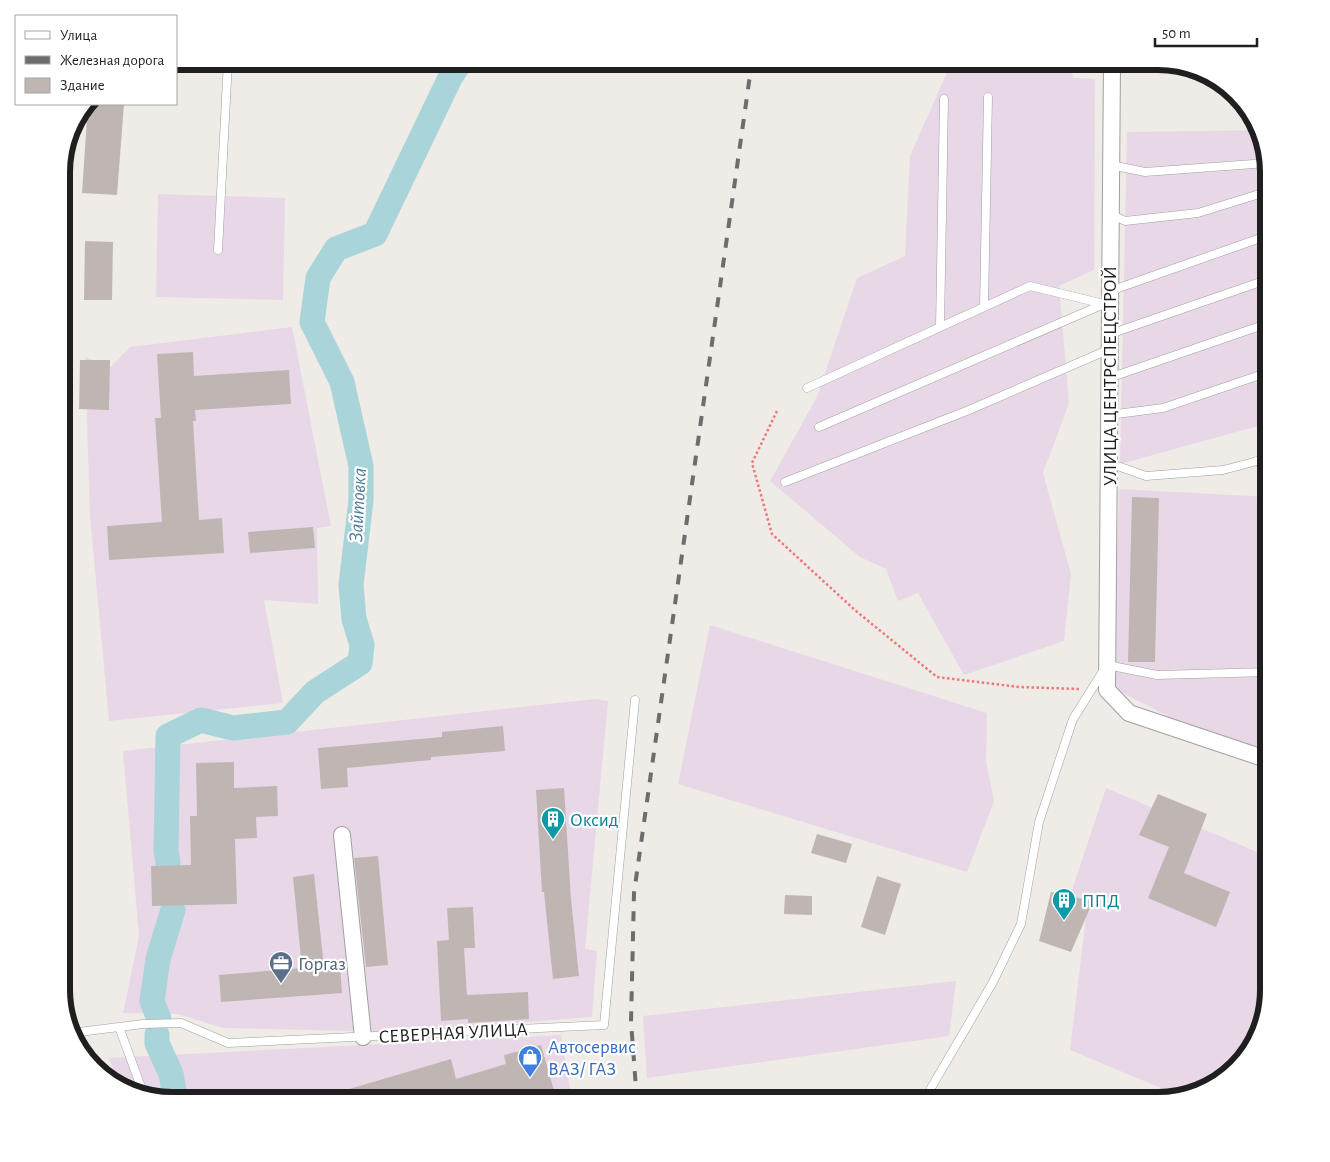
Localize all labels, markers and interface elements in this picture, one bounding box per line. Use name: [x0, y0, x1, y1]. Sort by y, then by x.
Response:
legend: [15, 15, 178, 105]
scale bar: [1155, 15, 1258, 47]
text: 50 m: [1162, 26, 1191, 41]
text: Улица: [60, 28, 97, 43]
text: Железная дорога: [60, 53, 165, 68]
text: Здание: [60, 78, 105, 93]
street label: УЛИЦА ЦЕНТРСПЕЦСТРОЙ: [1100, 266, 1120, 486]
water label: Зайтовка: [346, 467, 370, 543]
building icon: Оксид: [540, 806, 566, 840]
place label: Оксид: [570, 811, 618, 830]
building icon: ППД: [1051, 887, 1077, 921]
place label: ППД: [1082, 892, 1120, 911]
office icon: Горгаз: [268, 950, 294, 984]
place label: Горгаз: [298, 955, 346, 974]
street label: СЕВЕРНАЯ УЛИЦА: [378, 1020, 528, 1047]
place label: Автосервис ВАЗ/ ГАЗ: [548, 1038, 636, 1079]
shop icon: Автосервис ВАЗ/ ГАЗ: [517, 1044, 543, 1078]

